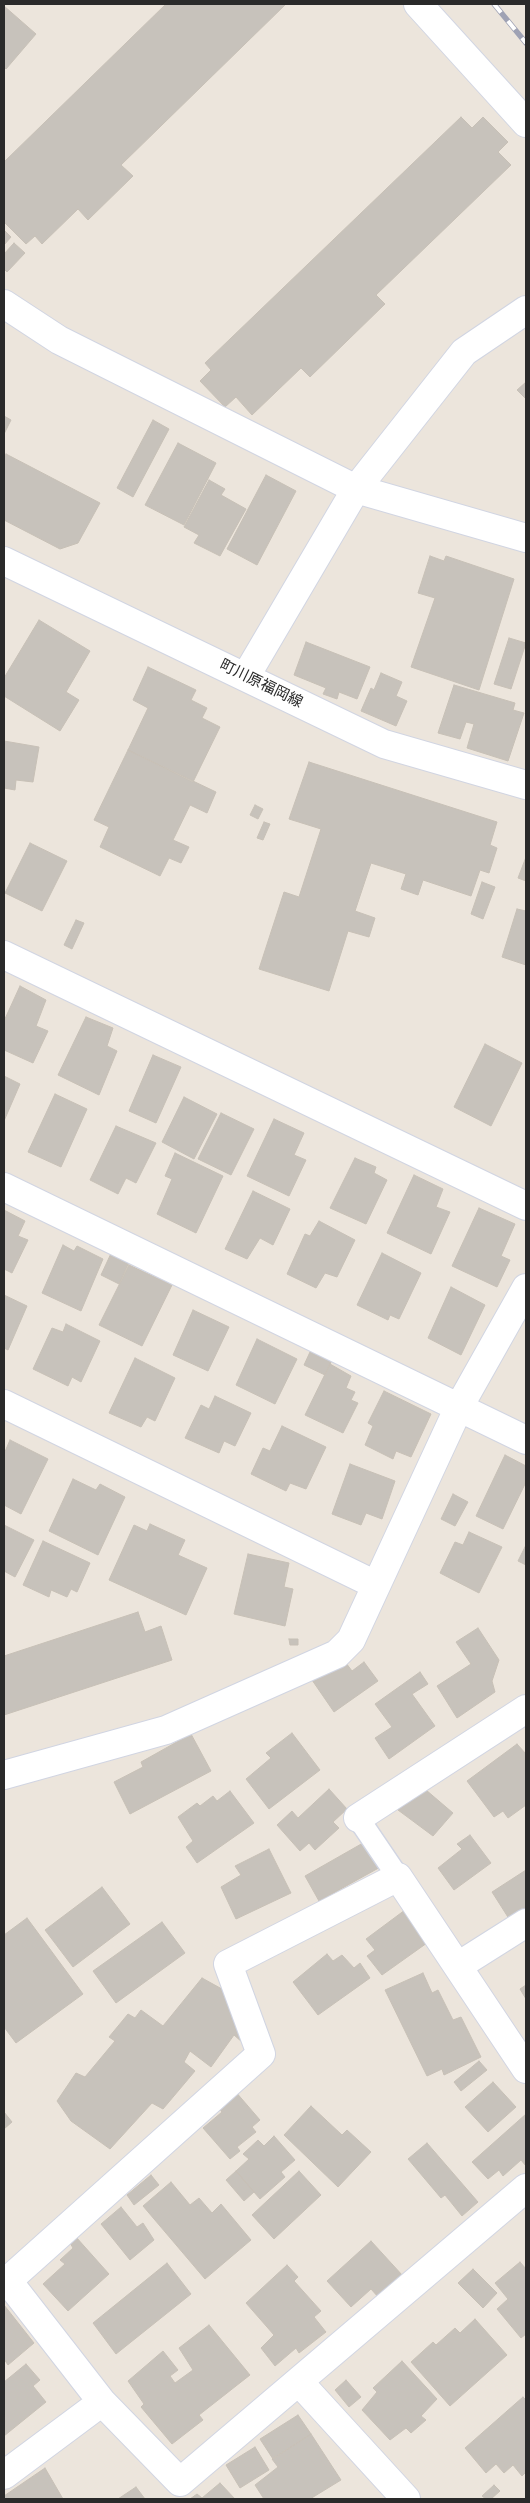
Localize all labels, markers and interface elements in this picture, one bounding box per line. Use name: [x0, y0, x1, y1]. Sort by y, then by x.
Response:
street label: 町川原福岡線: [217, 656, 305, 712]

